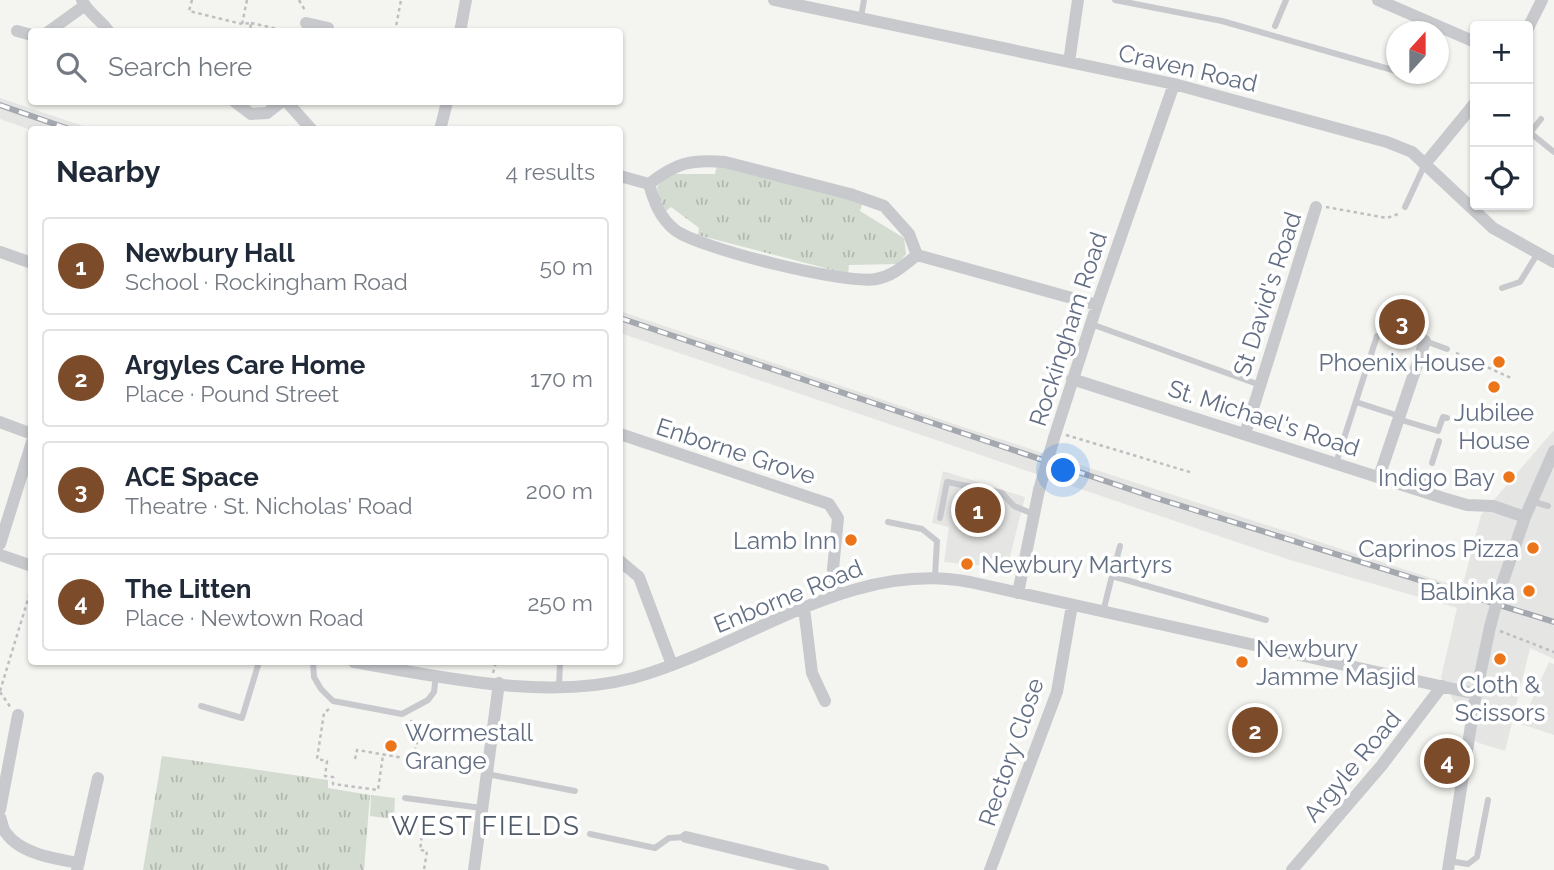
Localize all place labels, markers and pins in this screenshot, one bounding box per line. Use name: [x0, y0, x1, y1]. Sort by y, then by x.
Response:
pin: 3: [1379, 296, 1425, 348]
place label: Phoenix House: [1319, 348, 1485, 377]
marker: Phoenix House: [1491, 354, 1507, 370]
marker: Jubilee House: [1486, 379, 1502, 395]
place label: Jubilee House: [1454, 398, 1534, 455]
place label: Indigo Bay: [1378, 463, 1495, 492]
marker: Indigo Bay: [1501, 469, 1517, 485]
pin: 1: [955, 484, 1001, 536]
place label: Lamb Inn: [733, 526, 837, 555]
marker: Lamb Inn: [843, 532, 859, 548]
place label: Caprinos Pizza: [1358, 534, 1519, 563]
marker: Caprinos Pizza: [1525, 540, 1541, 556]
place label: Newbury Martyrs: [981, 550, 1172, 579]
marker: Newbury Martyrs: [959, 556, 975, 572]
place label: Balbinka: [1420, 577, 1515, 606]
marker: Balbinka: [1521, 583, 1537, 599]
place label: Newbury Jamme Masjid: [1256, 634, 1416, 691]
marker: Cloth & Scissors: [1492, 651, 1508, 667]
marker: Newbury Jamme Masjid: [1234, 654, 1250, 670]
place label: Cloth & Scissors: [1455, 670, 1545, 727]
pin: 2: [1232, 704, 1278, 756]
place label: Wormestall Grange: [405, 718, 534, 775]
pin: 4: [1424, 735, 1470, 787]
marker: Wormestall Grange: [383, 738, 399, 754]

